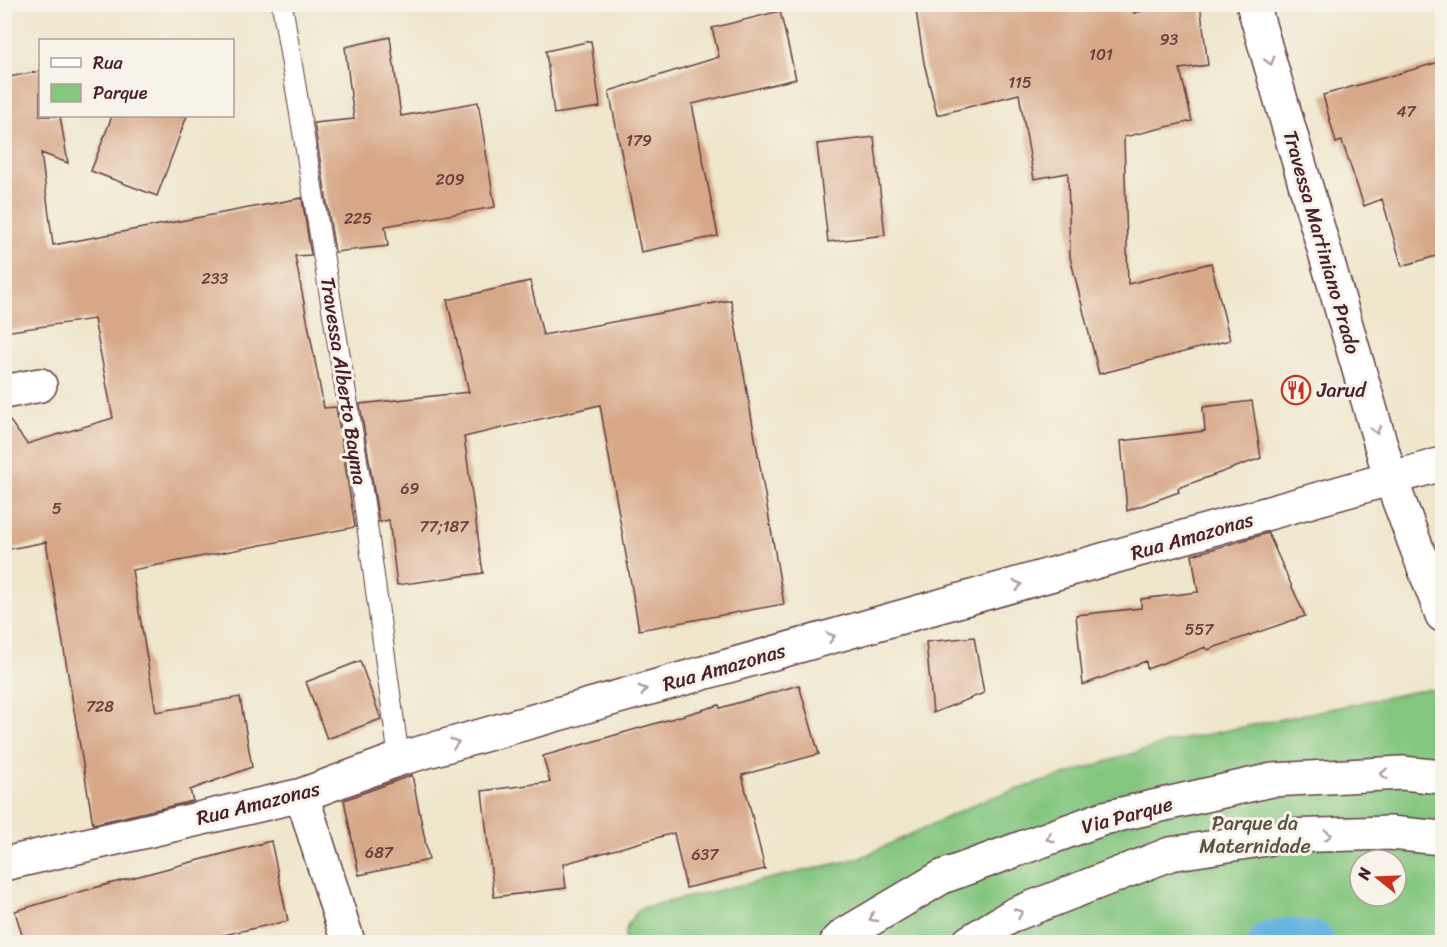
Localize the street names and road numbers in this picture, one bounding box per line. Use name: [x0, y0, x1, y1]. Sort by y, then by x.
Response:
street label: Travessa Martiniano Prado: [1273, 126, 1370, 358]
street label: Travessa Alberto Bayma: [310, 275, 377, 488]
street label: Rua Amazonas: [1127, 502, 1258, 571]
street label: Rua Amazonas: [659, 633, 790, 702]
street label: Rua Amazonas: [193, 771, 324, 836]
street label: Via Parque: [1078, 786, 1177, 844]

